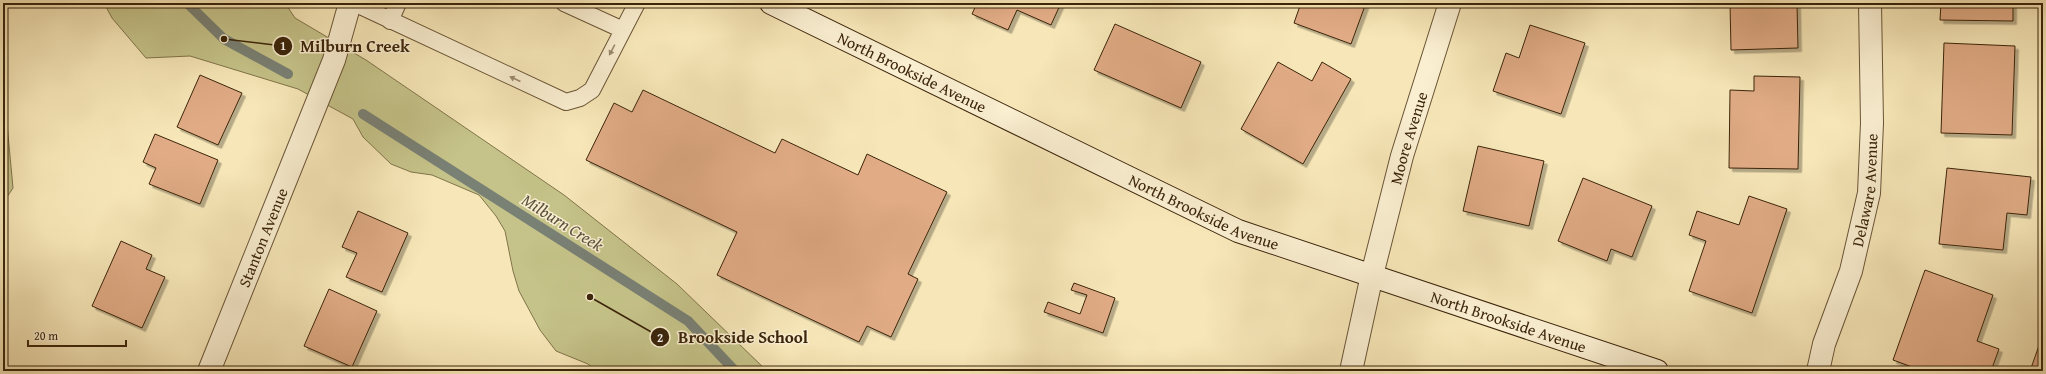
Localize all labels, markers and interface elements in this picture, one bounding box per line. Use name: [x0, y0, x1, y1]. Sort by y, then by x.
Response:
street label: North Brookside Avenue: [834, 25, 991, 118]
callout: Milburn Creek: [273, 31, 418, 60]
text: Milburn Creek: [300, 33, 410, 58]
text: 1: [280, 37, 286, 54]
one-way arrow: [609, 44, 616, 56]
one-way arrow: [509, 76, 521, 82]
street label: Moore Avenue: [1383, 88, 1434, 187]
street label: Delaware Avenue: [1845, 133, 1884, 249]
street label: North Brookside Avenue: [1125, 167, 1282, 256]
street label: Stanton Avenue: [232, 184, 294, 291]
water label: Milburn Creek: [517, 187, 609, 257]
street label: North Brookside Avenue: [1428, 284, 1590, 359]
scale bar: [28, 322, 126, 348]
callout: Brookside School: [650, 323, 816, 352]
text: Brookside School: [678, 324, 808, 349]
text: 20 m: [34, 327, 58, 344]
text: 2: [657, 329, 663, 346]

